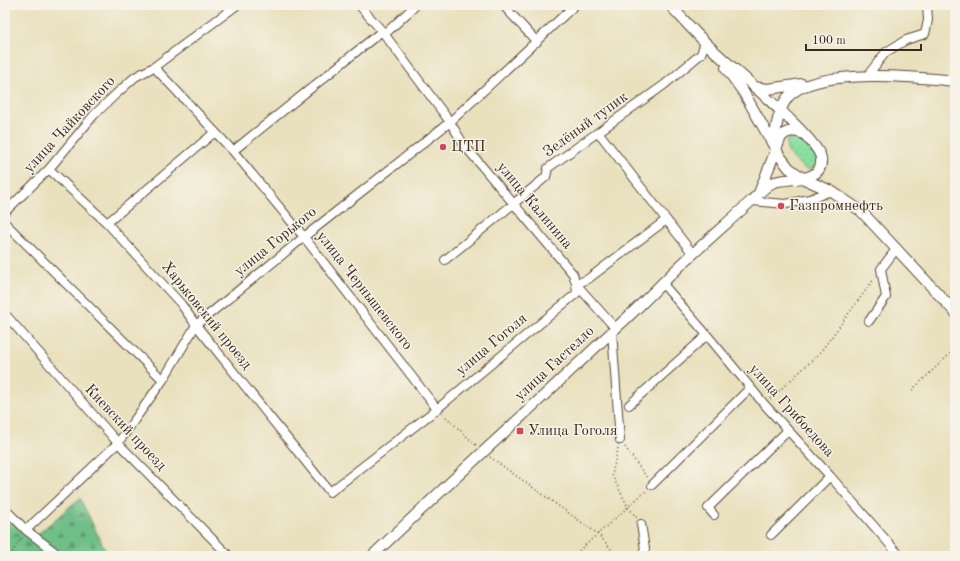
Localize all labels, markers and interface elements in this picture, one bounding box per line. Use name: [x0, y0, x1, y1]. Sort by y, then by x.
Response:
scale bar: [806, 26, 921, 52]
text: 100 m: [812, 35, 846, 47]
street label: улица Чайковского: [22, 74, 118, 176]
street label: Зелёный тупик: [541, 89, 631, 160]
place label: ЦТП: [451, 140, 486, 155]
marker: ЦТП: [438, 142, 448, 152]
street label: улица Калинина: [493, 160, 575, 253]
place label: Газпромнефть: [789, 199, 883, 214]
marker: Газпромнефть: [776, 201, 786, 211]
street label: улица Горького: [232, 204, 320, 280]
street label: улица Чернышевского: [313, 229, 415, 353]
street label: Харьковский проезд: [158, 259, 254, 373]
street label: улица Гоголя: [454, 311, 530, 379]
street label: улица Гастелло: [513, 324, 597, 404]
street label: улица Грибоедова: [745, 362, 837, 461]
street label: Киевский проезд: [81, 382, 169, 474]
place label: Улица Гоголя: [528, 424, 618, 439]
marker: Улица Гоголя: [515, 426, 525, 436]

